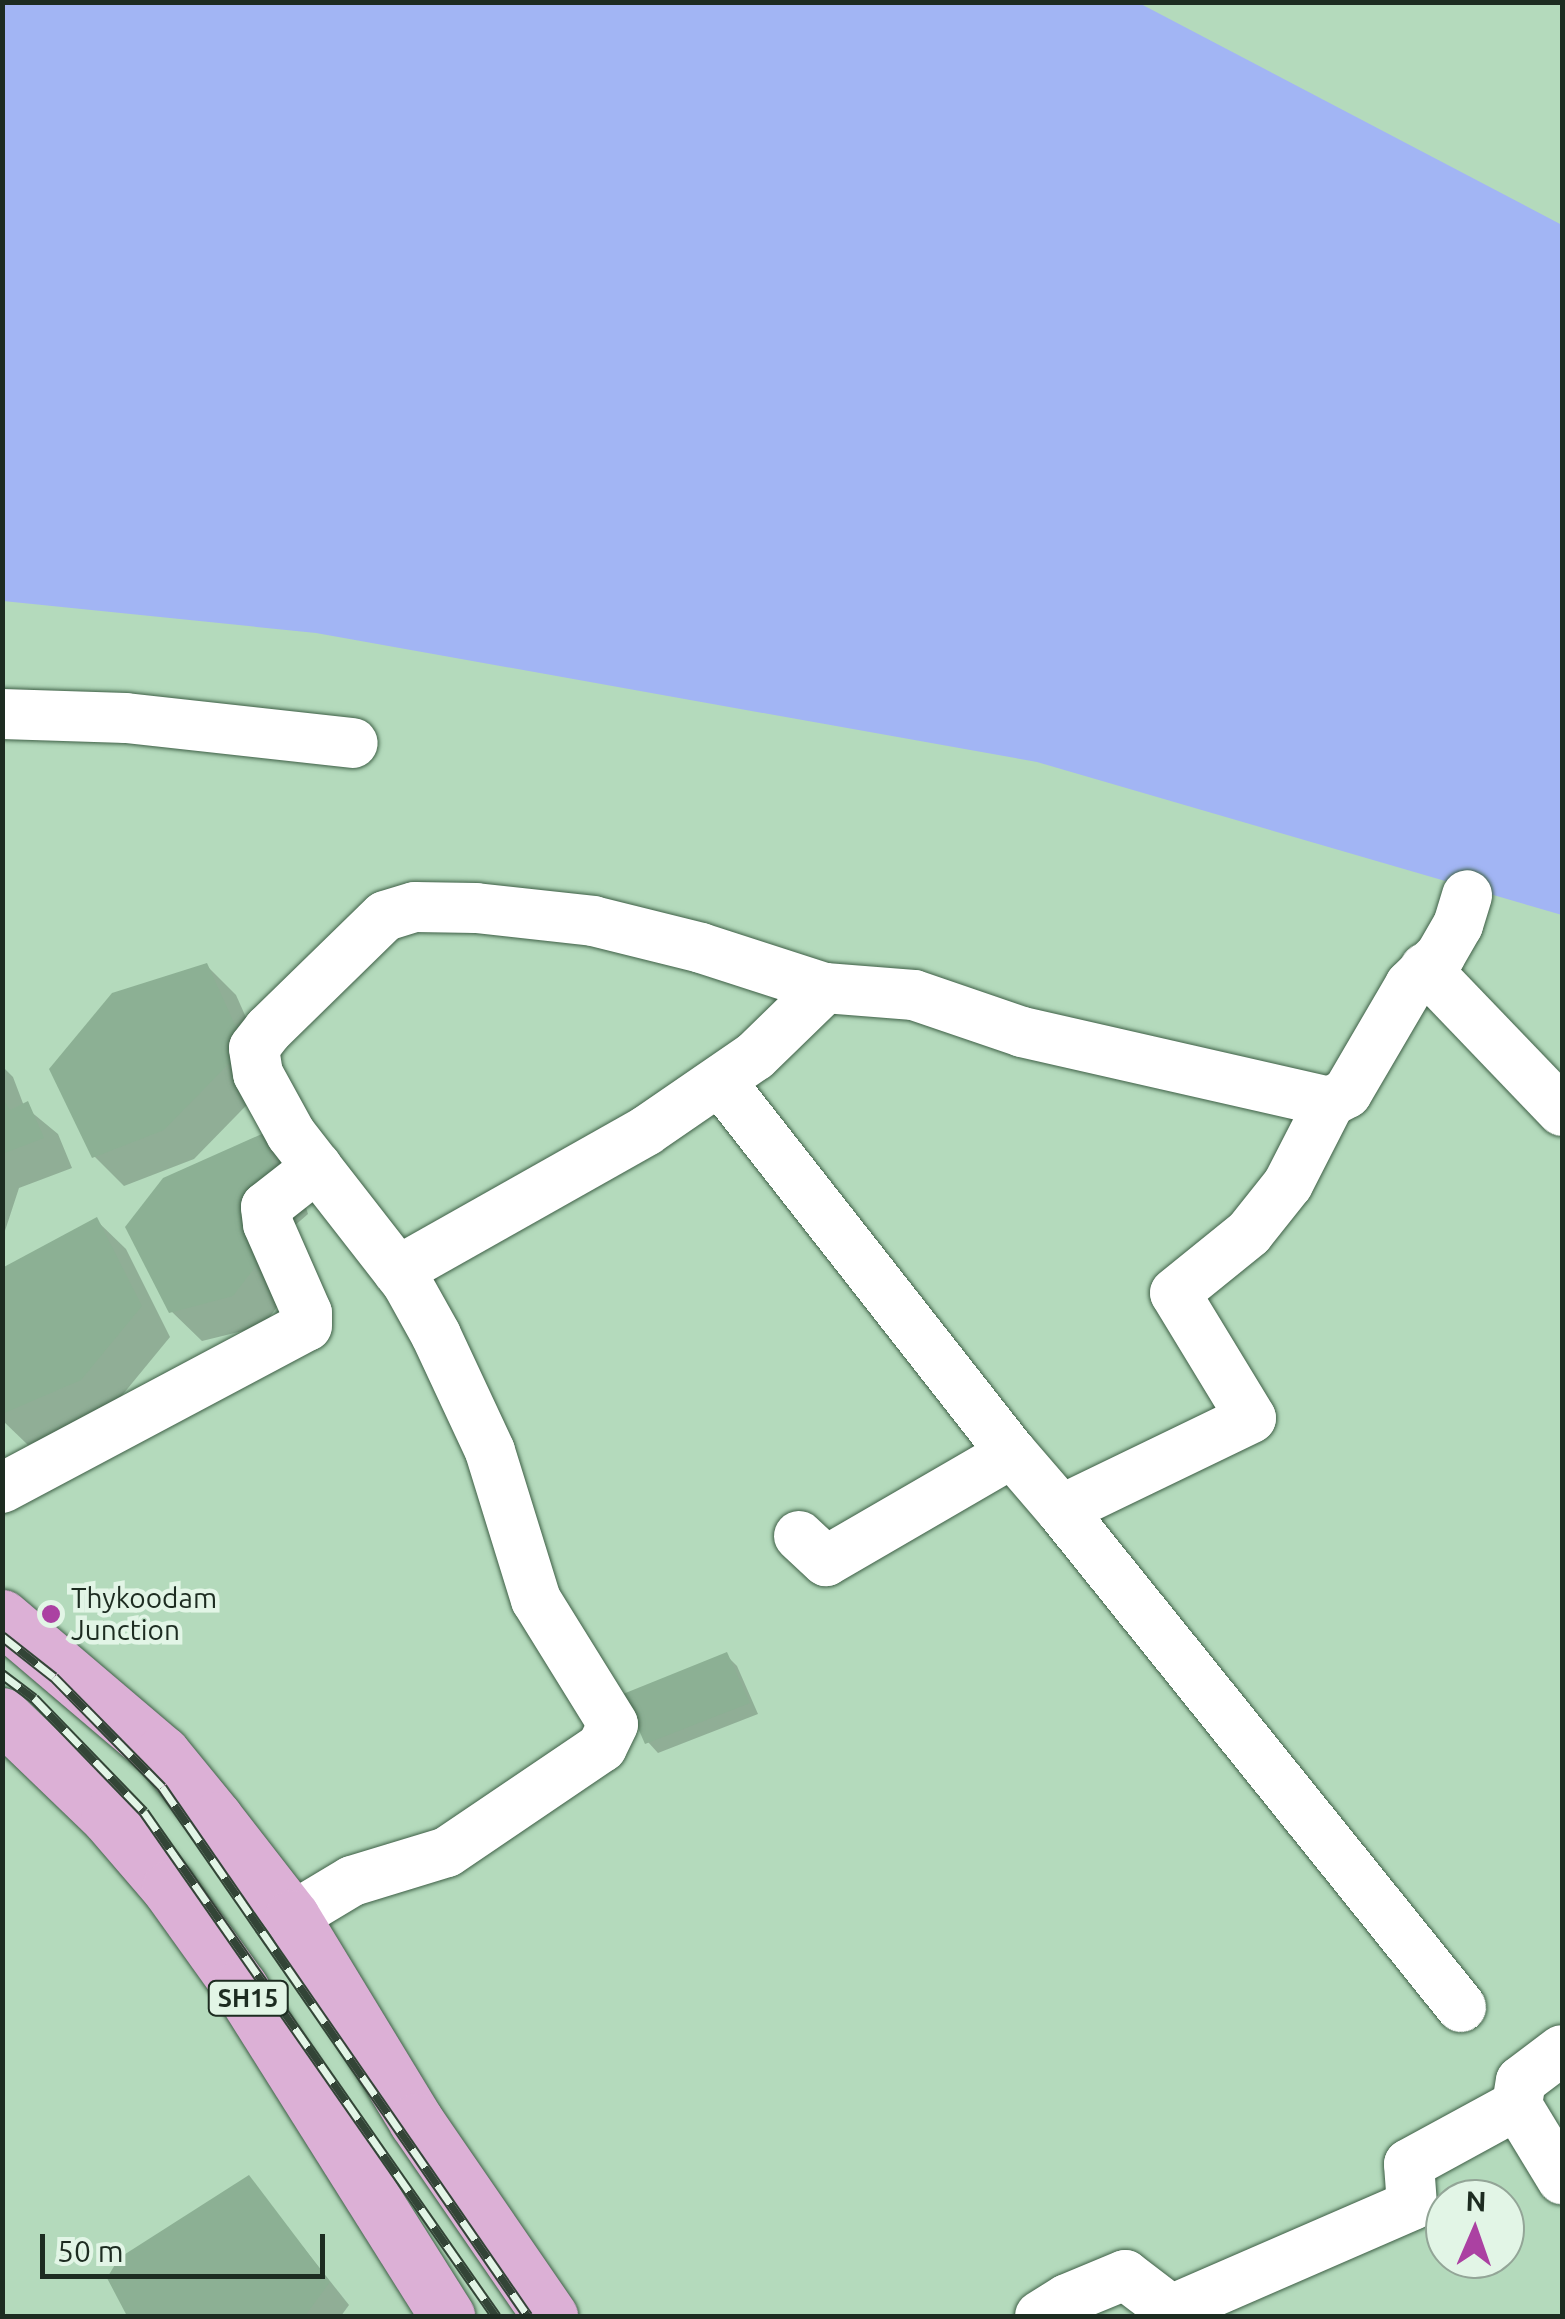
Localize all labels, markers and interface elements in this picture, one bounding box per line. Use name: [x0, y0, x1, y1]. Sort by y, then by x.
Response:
place label: Thykoodam Junction: [71, 1581, 217, 1647]
marker: Thykoodam Junction: [40, 1603, 62, 1625]
road number: SH15: [206, 1978, 290, 2018]
north arrow: [1425, 2179, 1525, 2279]
text: N: [1465, 2185, 1487, 2216]
scale bar: [45, 2214, 330, 2276]
text: 50 m: [57, 2234, 124, 2268]

